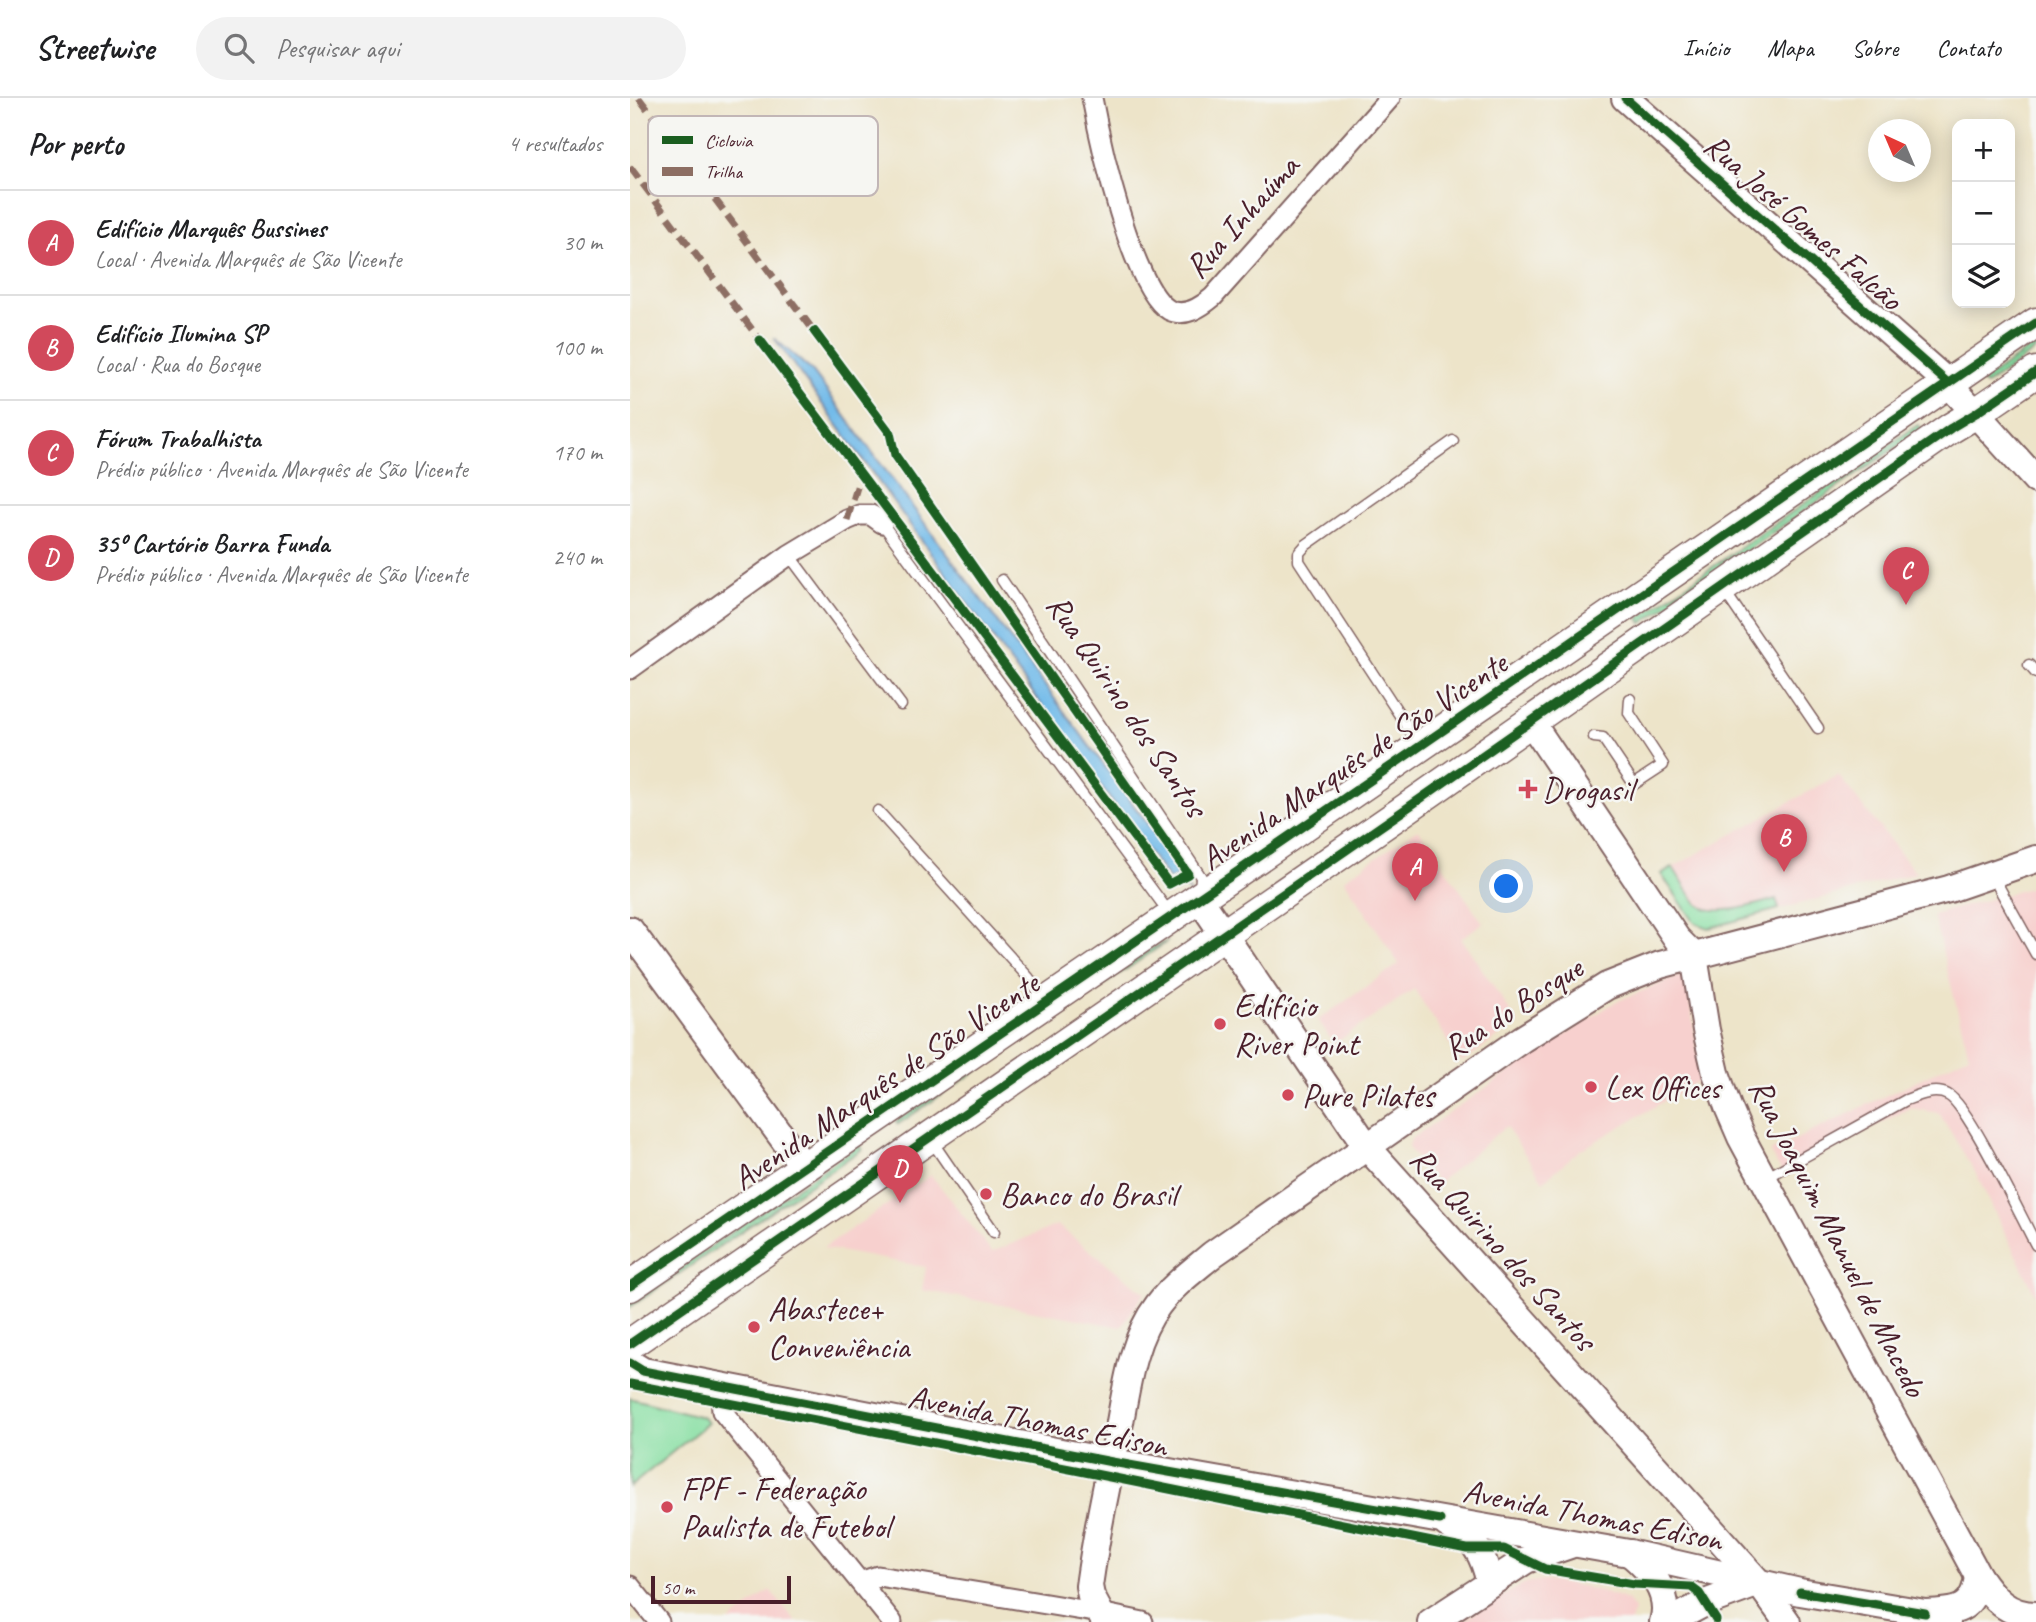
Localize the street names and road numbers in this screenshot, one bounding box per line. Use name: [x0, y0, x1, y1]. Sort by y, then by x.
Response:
street label: Rua José Gomes Falcão: [1695, 124, 1913, 321]
street label: Rua Inhaúma: [1175, 144, 1310, 287]
street label: Rua Quirino dos Santos: [1037, 586, 1219, 827]
street label: Avenida Marquês de São Vicente: [1192, 643, 1514, 877]
street label: Rua do Bosque: [1435, 946, 1592, 1069]
street label: Avenida Marquês de São Vicente: [724, 961, 1049, 1199]
street label: Rua Joaquim Manuel de Macedo: [1740, 1071, 1938, 1406]
street label: Rua Quirino dos Santos: [1401, 1138, 1607, 1361]
street label: Avenida Thomas Edison: [905, 1375, 1173, 1467]
street label: Avenida Thomas Edison: [1460, 1469, 1728, 1561]

